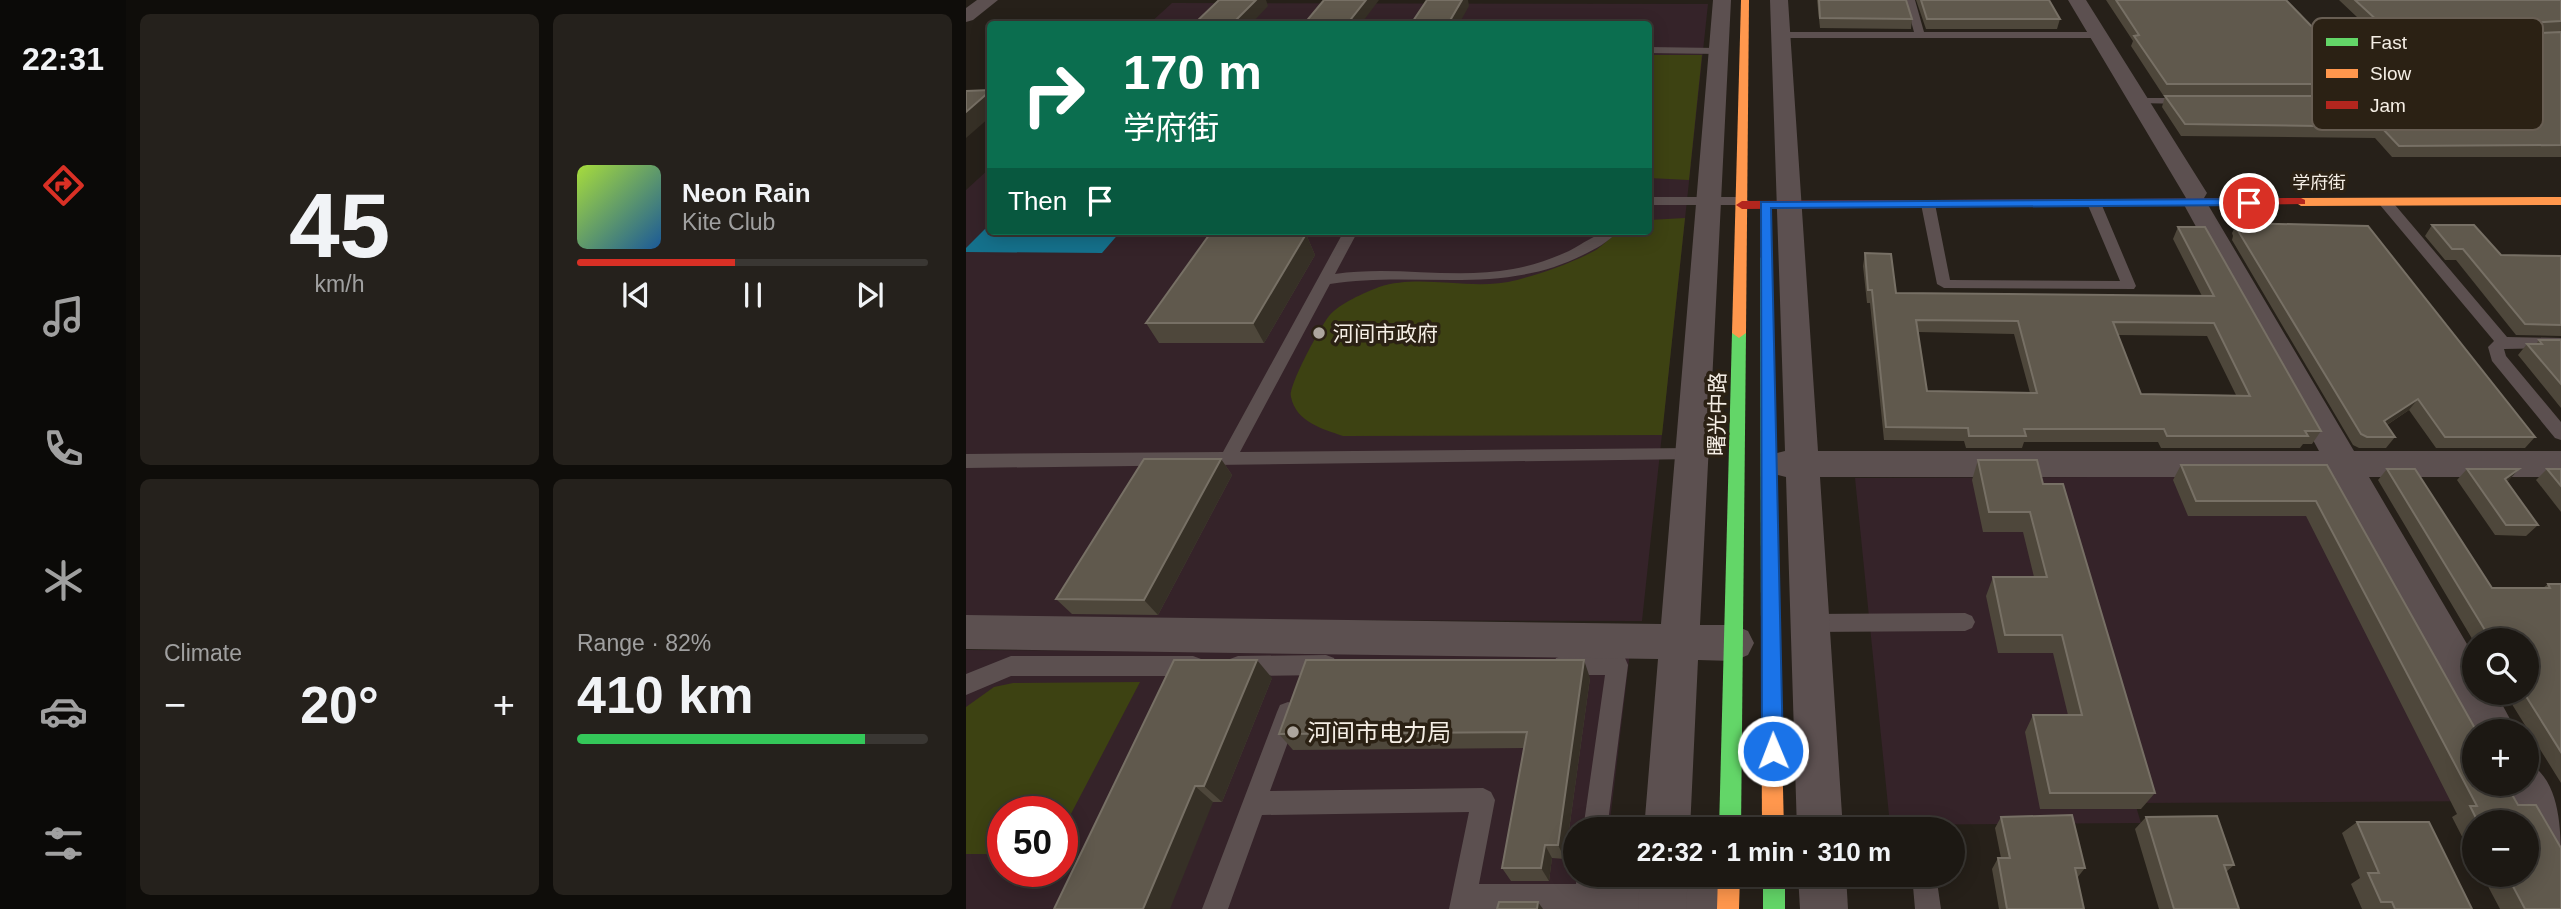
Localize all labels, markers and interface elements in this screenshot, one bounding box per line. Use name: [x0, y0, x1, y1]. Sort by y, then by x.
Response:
legend: [2312, 18, 2543, 130]
text: Fast: [2370, 32, 2408, 53]
text: 22:31: [22, 41, 104, 77]
text: 170 m: [1123, 45, 1262, 99]
icon: right: [1008, 49, 1099, 140]
text: Slow: [2370, 63, 2411, 84]
text: Jam: [2370, 95, 2406, 116]
text: 学府街: [1123, 110, 1219, 146]
icon: directions: [39, 161, 88, 210]
pin: [2219, 173, 2279, 233]
street label: 学府街: [2292, 173, 2346, 193]
text: 45: [289, 175, 390, 276]
text: Neon Rain: [682, 178, 811, 208]
icon: arrive: [1081, 182, 1119, 220]
icon: arrive: [2230, 184, 2268, 222]
text: Then: [1008, 186, 1067, 216]
text: Kite Club: [682, 209, 775, 235]
text: km/h: [315, 271, 364, 297]
icon: previous: [617, 276, 655, 314]
icon: pause: [734, 276, 772, 314]
icon: next: [851, 276, 889, 314]
icon: music: [39, 292, 88, 341]
place label: 河间市政府: [1333, 322, 1438, 345]
marker: 河间市政府: [1311, 325, 1327, 341]
street label: 曙光中路: [1705, 372, 1729, 456]
icon: phone: [39, 424, 88, 473]
icon: climate: [39, 556, 88, 605]
map controls: [2462, 628, 2539, 887]
button: search: [2462, 628, 2539, 705]
text: Range · 82%: [577, 630, 711, 656]
text: Climate: [164, 640, 242, 666]
text: 410 km: [577, 666, 753, 724]
text: 20°: [300, 676, 379, 734]
text: −: [164, 684, 186, 726]
text: +: [493, 684, 515, 726]
icon: car: [39, 687, 88, 736]
position arrow: [1736, 714, 1810, 788]
place label: 河间市电力局: [1307, 719, 1451, 746]
button: +: [2462, 719, 2539, 796]
marker: 河间市电力局: [1285, 724, 1301, 740]
speed limit sign: 50: [987, 796, 1078, 887]
button: −: [2462, 810, 2539, 887]
icon: filters: [39, 819, 88, 868]
text: 22:32 · 1 min · 310 m: [1637, 837, 1891, 867]

